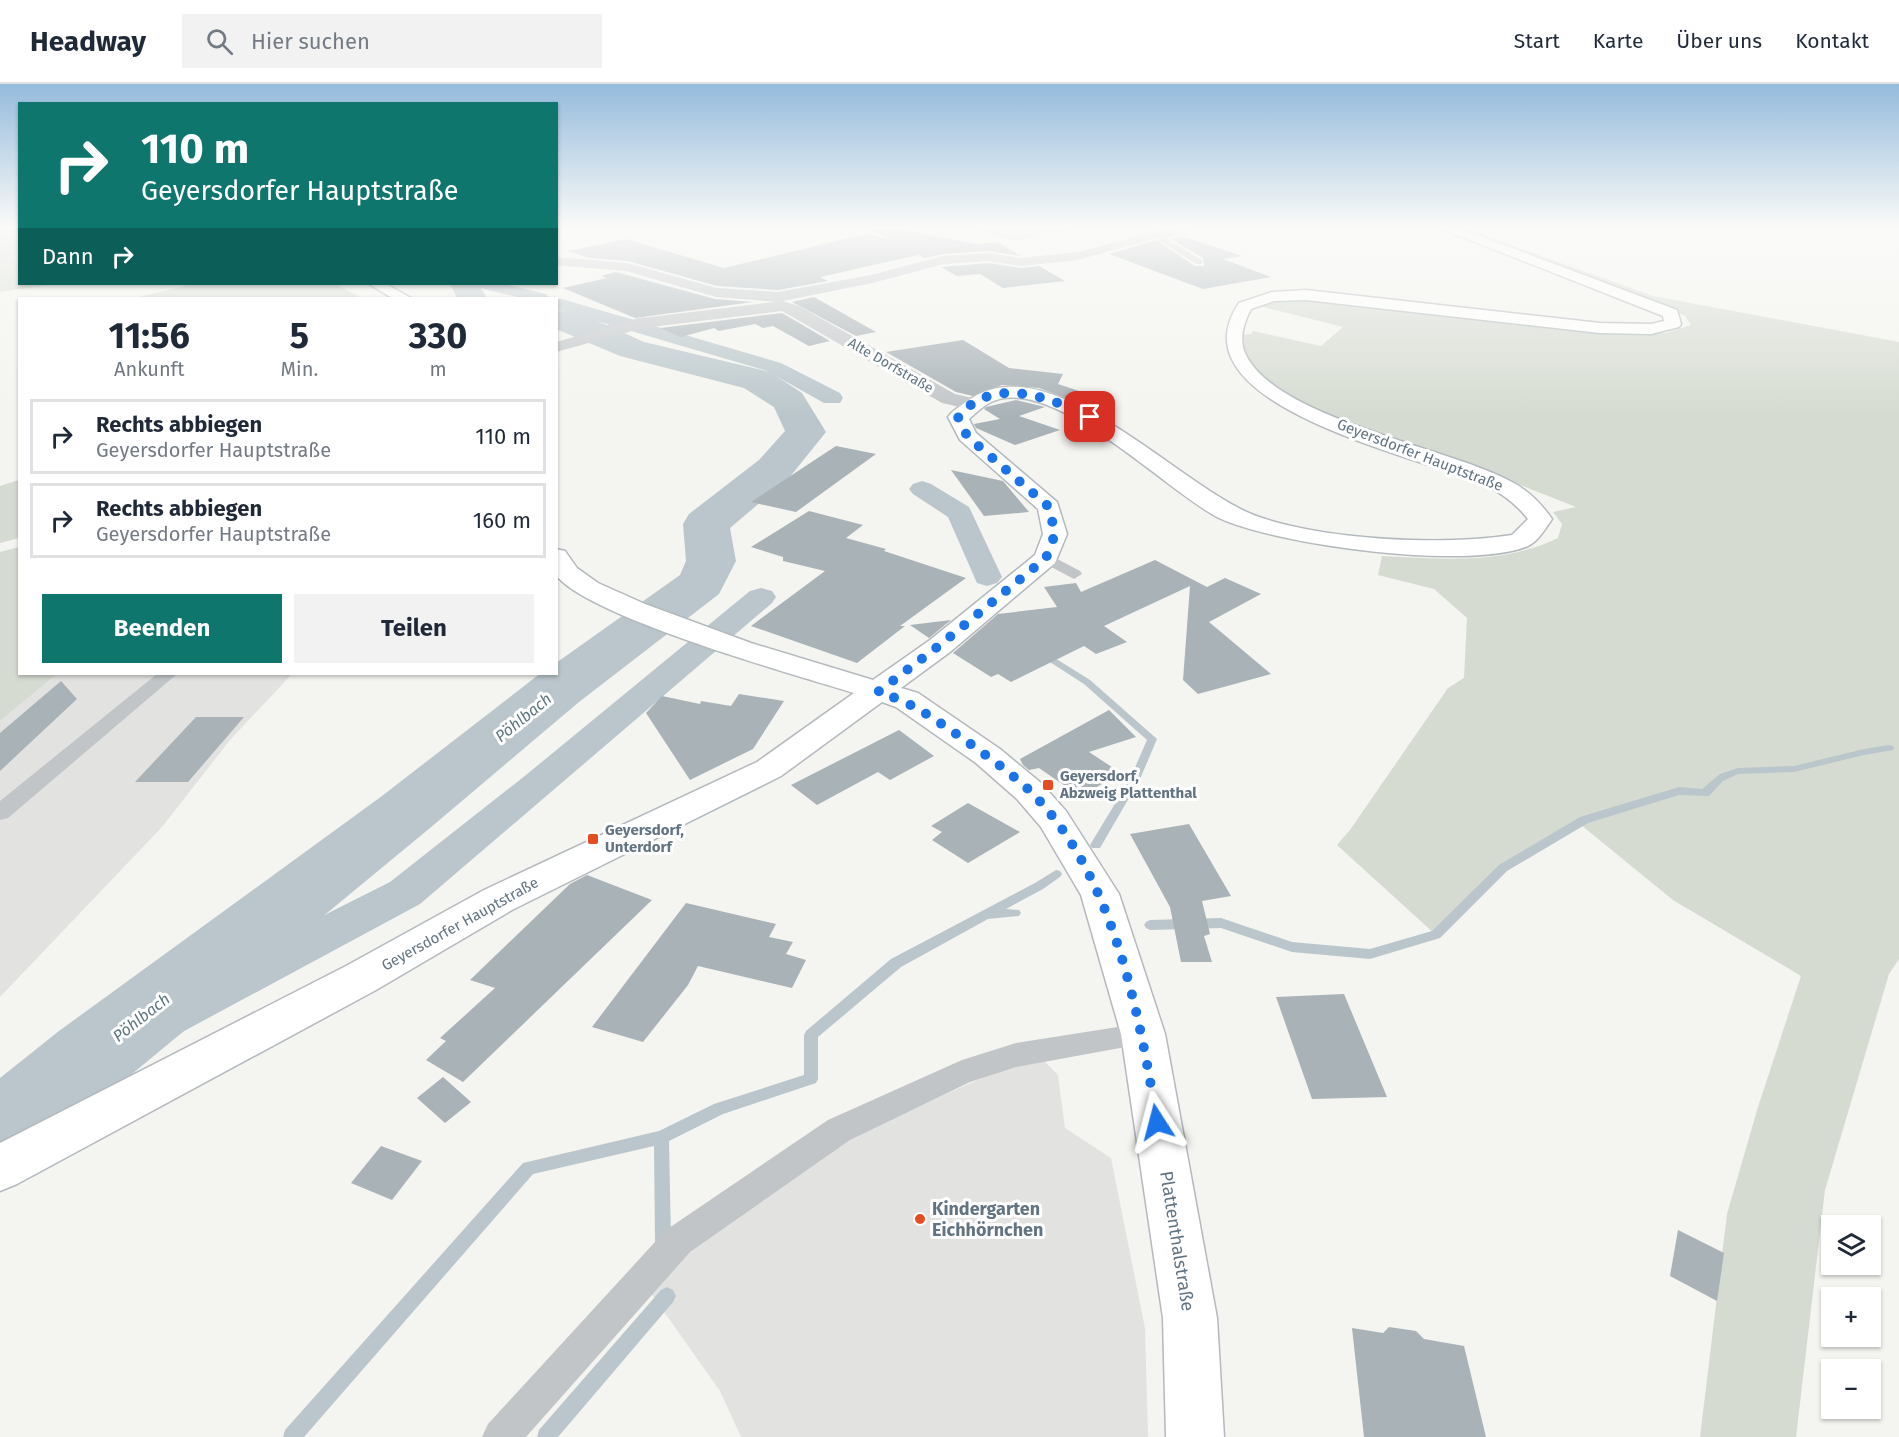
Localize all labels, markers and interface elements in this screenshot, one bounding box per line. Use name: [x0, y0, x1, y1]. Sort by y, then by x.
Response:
search box: [182, 14, 602, 68]
text: Headway: [30, 25, 146, 58]
icon: search: [203, 25, 236, 58]
text: Hier suchen: [251, 28, 370, 55]
text: Start: [1514, 28, 1560, 54]
text: Karte: [1593, 28, 1643, 54]
text: Über uns: [1676, 28, 1762, 54]
text: Kontakt: [1795, 28, 1869, 54]
text: 110 m: [141, 124, 249, 174]
icon: right: [42, 126, 120, 204]
text: Geyersdorfer Hauptstraße: [141, 175, 458, 207]
icon: right: [106, 240, 139, 273]
text: Dann: [42, 243, 94, 270]
text: 11:56: [109, 314, 190, 358]
text: 5: [290, 314, 309, 358]
text: 330: [409, 314, 467, 358]
street label: Alte Dorfstraße: [845, 334, 936, 397]
text: Ankunft: [114, 357, 185, 381]
text: Min.: [281, 357, 318, 381]
text: m: [430, 357, 447, 381]
pin: [1064, 391, 1115, 442]
icon: arrive: [1073, 400, 1106, 433]
text: Rechts abbiegen: [96, 411, 262, 438]
street label: Geyersdorfer Hauptstraße: [1334, 415, 1506, 495]
icon: right: [45, 420, 78, 453]
text: 110 m: [475, 423, 531, 450]
text: Geyersdorfer Hauptstraße: [96, 438, 331, 462]
text: Rechts abbiegen: [96, 495, 262, 522]
icon: right: [45, 504, 78, 537]
text: 160 m: [473, 507, 531, 534]
text: Geyersdorfer Hauptstraße: [96, 522, 331, 546]
button: Beenden: [42, 594, 282, 663]
button: Teilen: [294, 594, 534, 663]
water label: Pöhlbach: [491, 689, 555, 746]
place label: Geyersdorf, Abzweig Plattenthal: [1059, 767, 1197, 802]
marker: Geyersdorf, Abzweig Plattenthal: [1041, 778, 1055, 792]
place label: Geyersdorf, Unterdorf: [605, 821, 684, 856]
marker: Geyersdorf, Unterdorf: [586, 832, 600, 846]
street label: Geyersdorfer Hauptstraße: [379, 873, 541, 975]
water label: Pöhlbach: [109, 989, 174, 1046]
position arrow: [1125, 1090, 1189, 1154]
street label: Plattenthalstraße: [1155, 1169, 1199, 1313]
place label: Kindergarten Eichhörnchen: [932, 1198, 1043, 1241]
marker: Kindergarten Eichhörnchen: [913, 1212, 927, 1226]
map controls: [1821, 1215, 1881, 1419]
button: layers: [1821, 1215, 1881, 1275]
button: +: [1821, 1287, 1881, 1347]
button: −: [1821, 1359, 1881, 1419]

